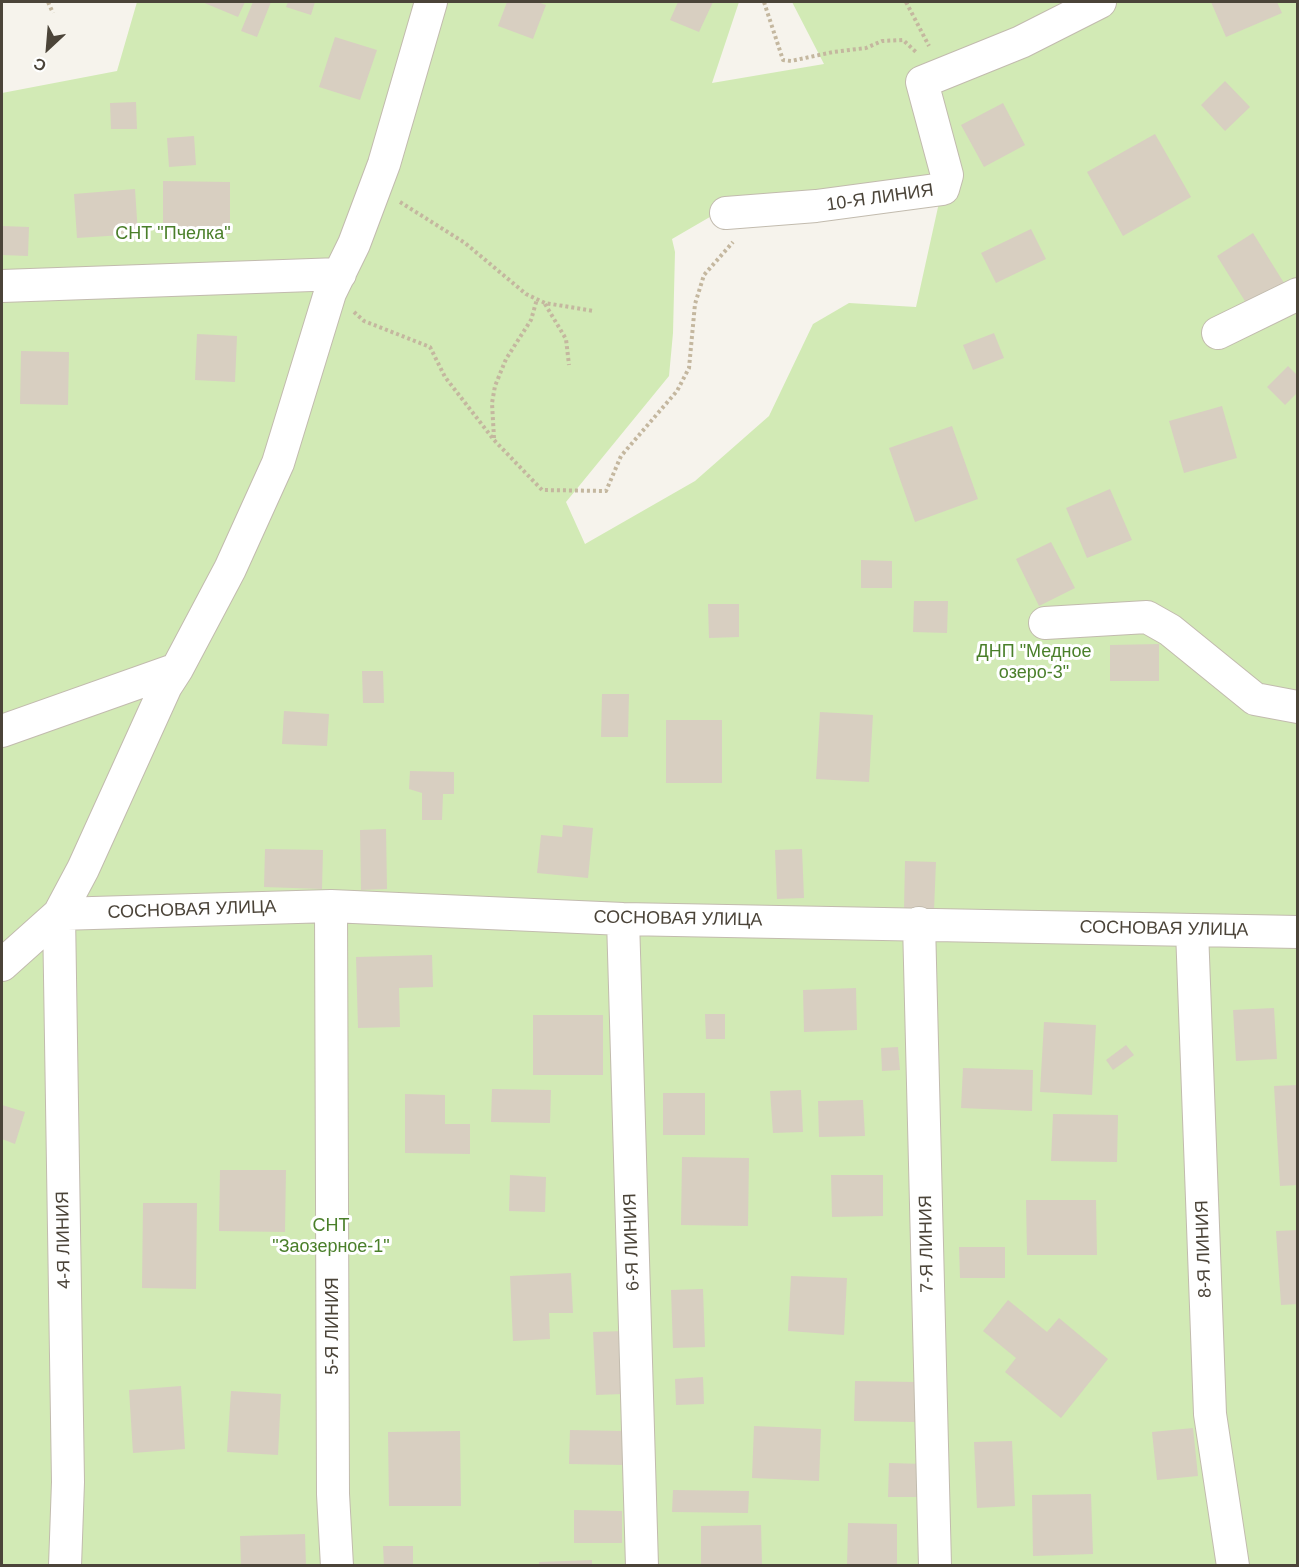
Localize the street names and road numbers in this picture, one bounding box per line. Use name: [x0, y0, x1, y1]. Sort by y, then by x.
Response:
street label: 10-Я ЛИНИЯ: [825, 180, 935, 216]
street label: СОСНОВАЯ УЛИЦА: [107, 896, 277, 924]
street label: СОСНОВАЯ УЛИЦА: [593, 907, 763, 931]
street label: СОСНОВАЯ УЛИЦА: [1079, 917, 1249, 941]
street label: 4-Я ЛИНИЯ: [52, 1191, 76, 1289]
street label: 6-Я ЛИНИЯ: [620, 1193, 644, 1291]
street label: 7-Я ЛИНИЯ: [915, 1195, 939, 1293]
street label: 8-Я ЛИНИЯ: [1192, 1200, 1216, 1298]
street label: 5-Я ЛИНИЯ: [322, 1277, 344, 1375]

